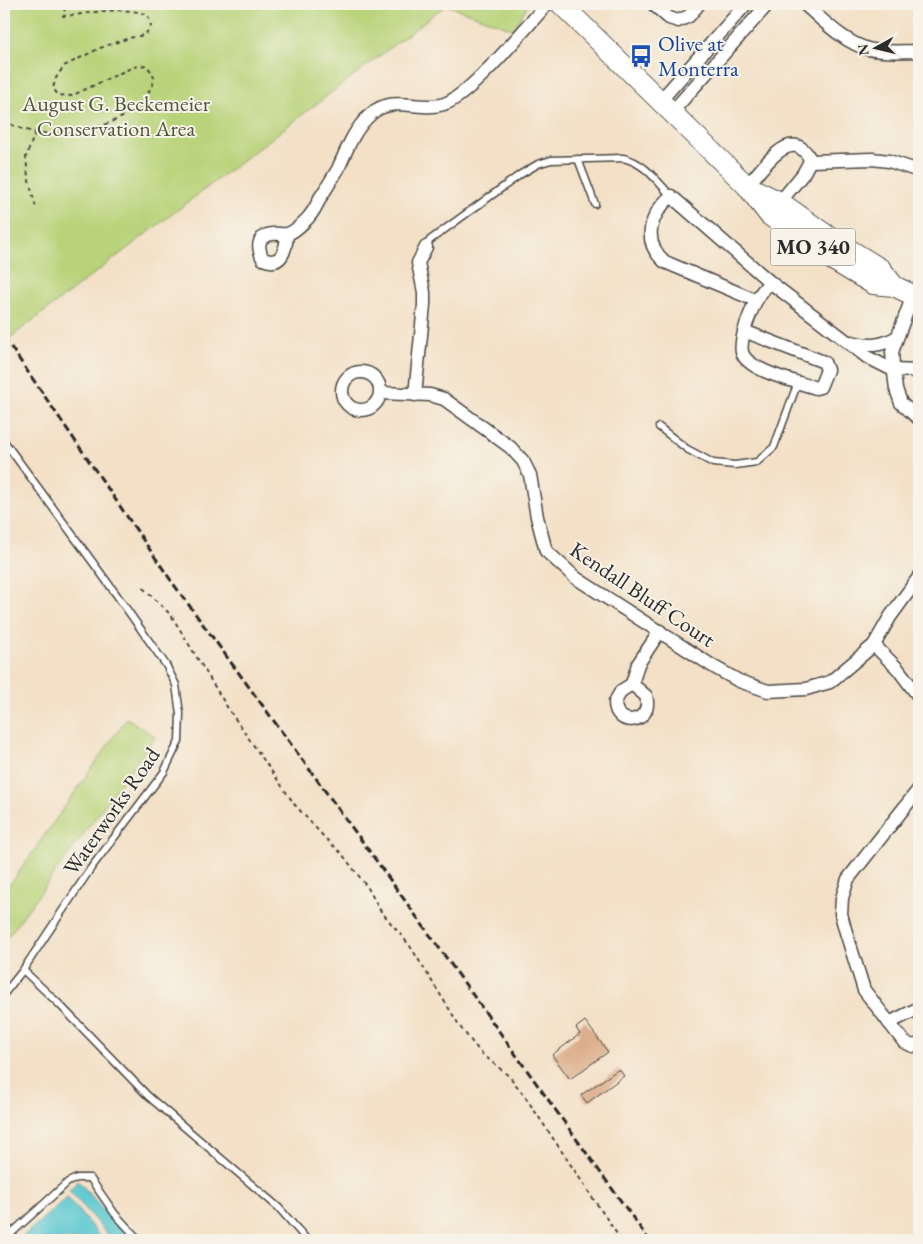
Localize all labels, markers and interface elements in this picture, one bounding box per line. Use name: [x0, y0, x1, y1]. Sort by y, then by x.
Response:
north arrow: [850, 22, 900, 72]
place label: Olive at Monterra: [658, 29, 739, 83]
text: N: [853, 42, 873, 57]
bus stop icon: Olive at Monterra: [628, 43, 654, 69]
park label: August G. Beckemeier Conservation Area: [21, 89, 211, 143]
road number: MO 340: [770, 228, 856, 266]
street label: Kendall Bluff Court: [564, 535, 721, 654]
street label: Waterworks Road: [56, 741, 167, 881]

